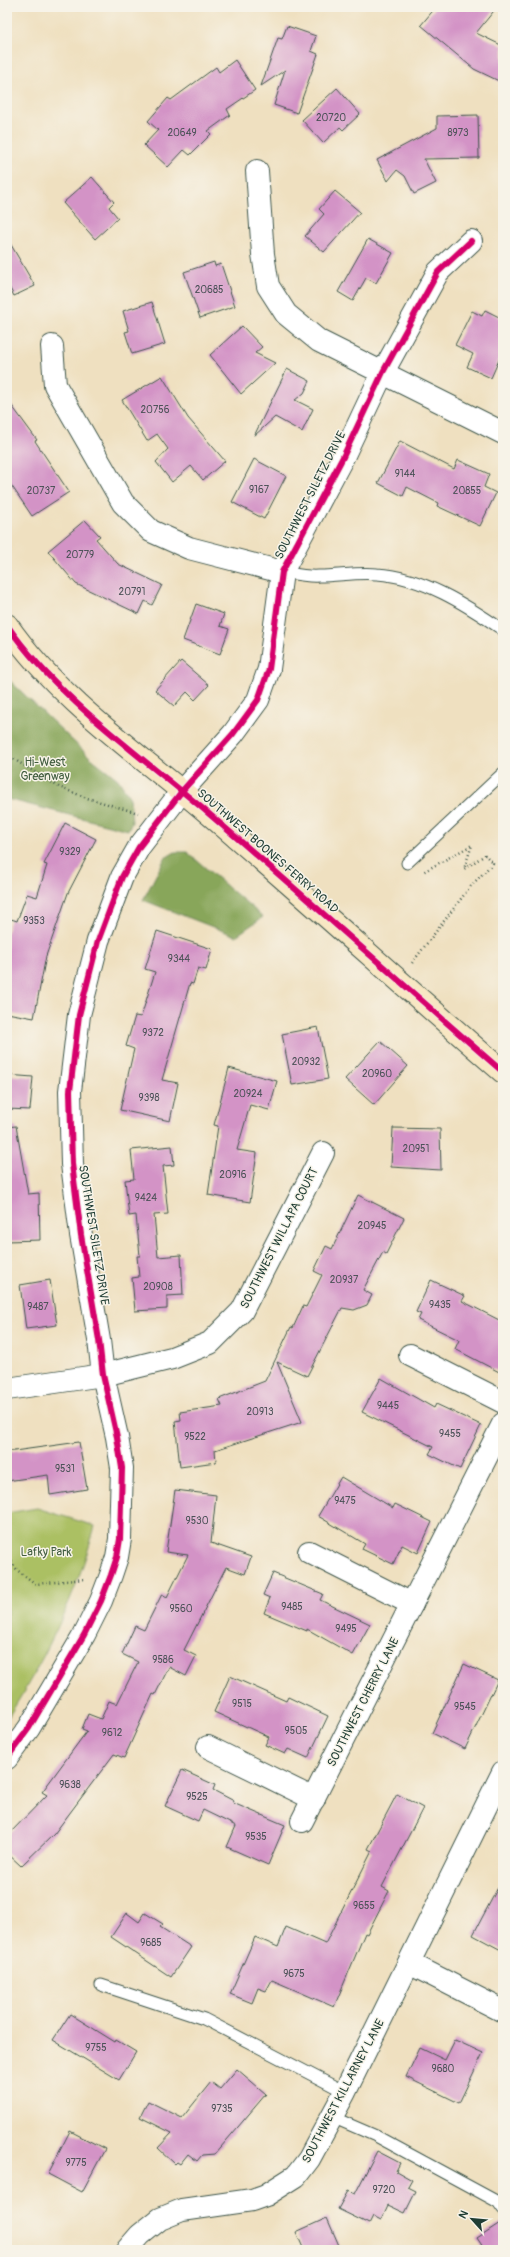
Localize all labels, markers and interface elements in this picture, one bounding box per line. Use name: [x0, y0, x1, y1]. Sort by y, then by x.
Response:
house number: 20720: [316, 112, 346, 124]
house number: 20649: [167, 127, 197, 139]
house number: 8973: [447, 127, 469, 139]
house number: 20685: [195, 284, 223, 296]
house number: 20756: [141, 404, 170, 416]
street label: SOUTHWEST SILETZ DRIVE: [272, 429, 349, 562]
house number: 9144: [395, 468, 416, 480]
house number: 9167: [249, 484, 270, 496]
house number: 20737: [27, 485, 56, 497]
house number: 20855: [453, 485, 481, 497]
house number: 20779: [66, 549, 94, 561]
house number: 20791: [119, 586, 145, 598]
park label: Hi-West Greenway: [20, 755, 70, 784]
street label: SOUTHWEST BOONES FERRY ROAD: [194, 786, 342, 917]
house number: 9329: [59, 846, 81, 858]
house number: 9353: [23, 915, 45, 927]
house number: 9344: [168, 953, 190, 965]
house number: 9372: [142, 1027, 164, 1039]
house number: 20932: [292, 1056, 321, 1068]
house number: 20960: [362, 1068, 392, 1080]
house number: 20924: [234, 1088, 263, 1100]
house number: 9398: [139, 1092, 159, 1104]
house number: 20951: [403, 1143, 430, 1155]
street label: SOUTHWEST SILETZ DRIVE: [75, 1164, 112, 1306]
street label: SOUTHWEST WILLAPA COURT: [237, 1165, 322, 1311]
house number: 20916: [219, 1169, 247, 1181]
house number: 9424: [135, 1192, 157, 1204]
house number: 20945: [358, 1220, 386, 1232]
house number: 20937: [330, 1274, 359, 1286]
house number: 20908: [143, 1281, 173, 1293]
house number: 9435: [429, 1299, 451, 1311]
house number: 9487: [27, 1301, 49, 1313]
house number: 9445: [377, 1400, 399, 1412]
house number: 20913: [246, 1406, 274, 1418]
house number: 9455: [439, 1428, 461, 1440]
house number: 9522: [184, 1431, 206, 1443]
house number: 9531: [55, 1463, 75, 1475]
house number: 9475: [334, 1495, 356, 1507]
house number: 9530: [186, 1515, 209, 1527]
park label: Lafky Park: [21, 1545, 71, 1560]
house number: 9485: [281, 1601, 303, 1613]
house number: 9560: [169, 1603, 193, 1615]
house number: 9495: [335, 1623, 357, 1635]
street label: SOUTHWEST CHERRY LANE: [324, 1635, 403, 1769]
house number: 9586: [152, 1654, 174, 1666]
house number: 9515: [232, 1698, 252, 1710]
house number: 9545: [454, 1701, 476, 1713]
house number: 9505: [285, 1725, 307, 1737]
house number: 9612: [102, 1727, 123, 1739]
house number: 9638: [59, 1779, 81, 1791]
house number: 9525: [186, 1791, 208, 1803]
house number: 9535: [245, 1831, 267, 1843]
house number: 9655: [353, 1900, 375, 1912]
house number: 9685: [140, 1937, 162, 1949]
house number: 9675: [283, 1968, 305, 1980]
street label: SOUTHWEST KILLARNEY LANE: [299, 2017, 388, 2166]
house number: 9755: [85, 2042, 107, 2054]
house number: 9680: [432, 2063, 455, 2075]
house number: 9735: [211, 2103, 233, 2115]
house number: 9775: [65, 2157, 87, 2169]
house number: 9720: [373, 2184, 396, 2196]
north arrow: [452, 2199, 492, 2239]
text: N: [456, 2208, 471, 2221]

